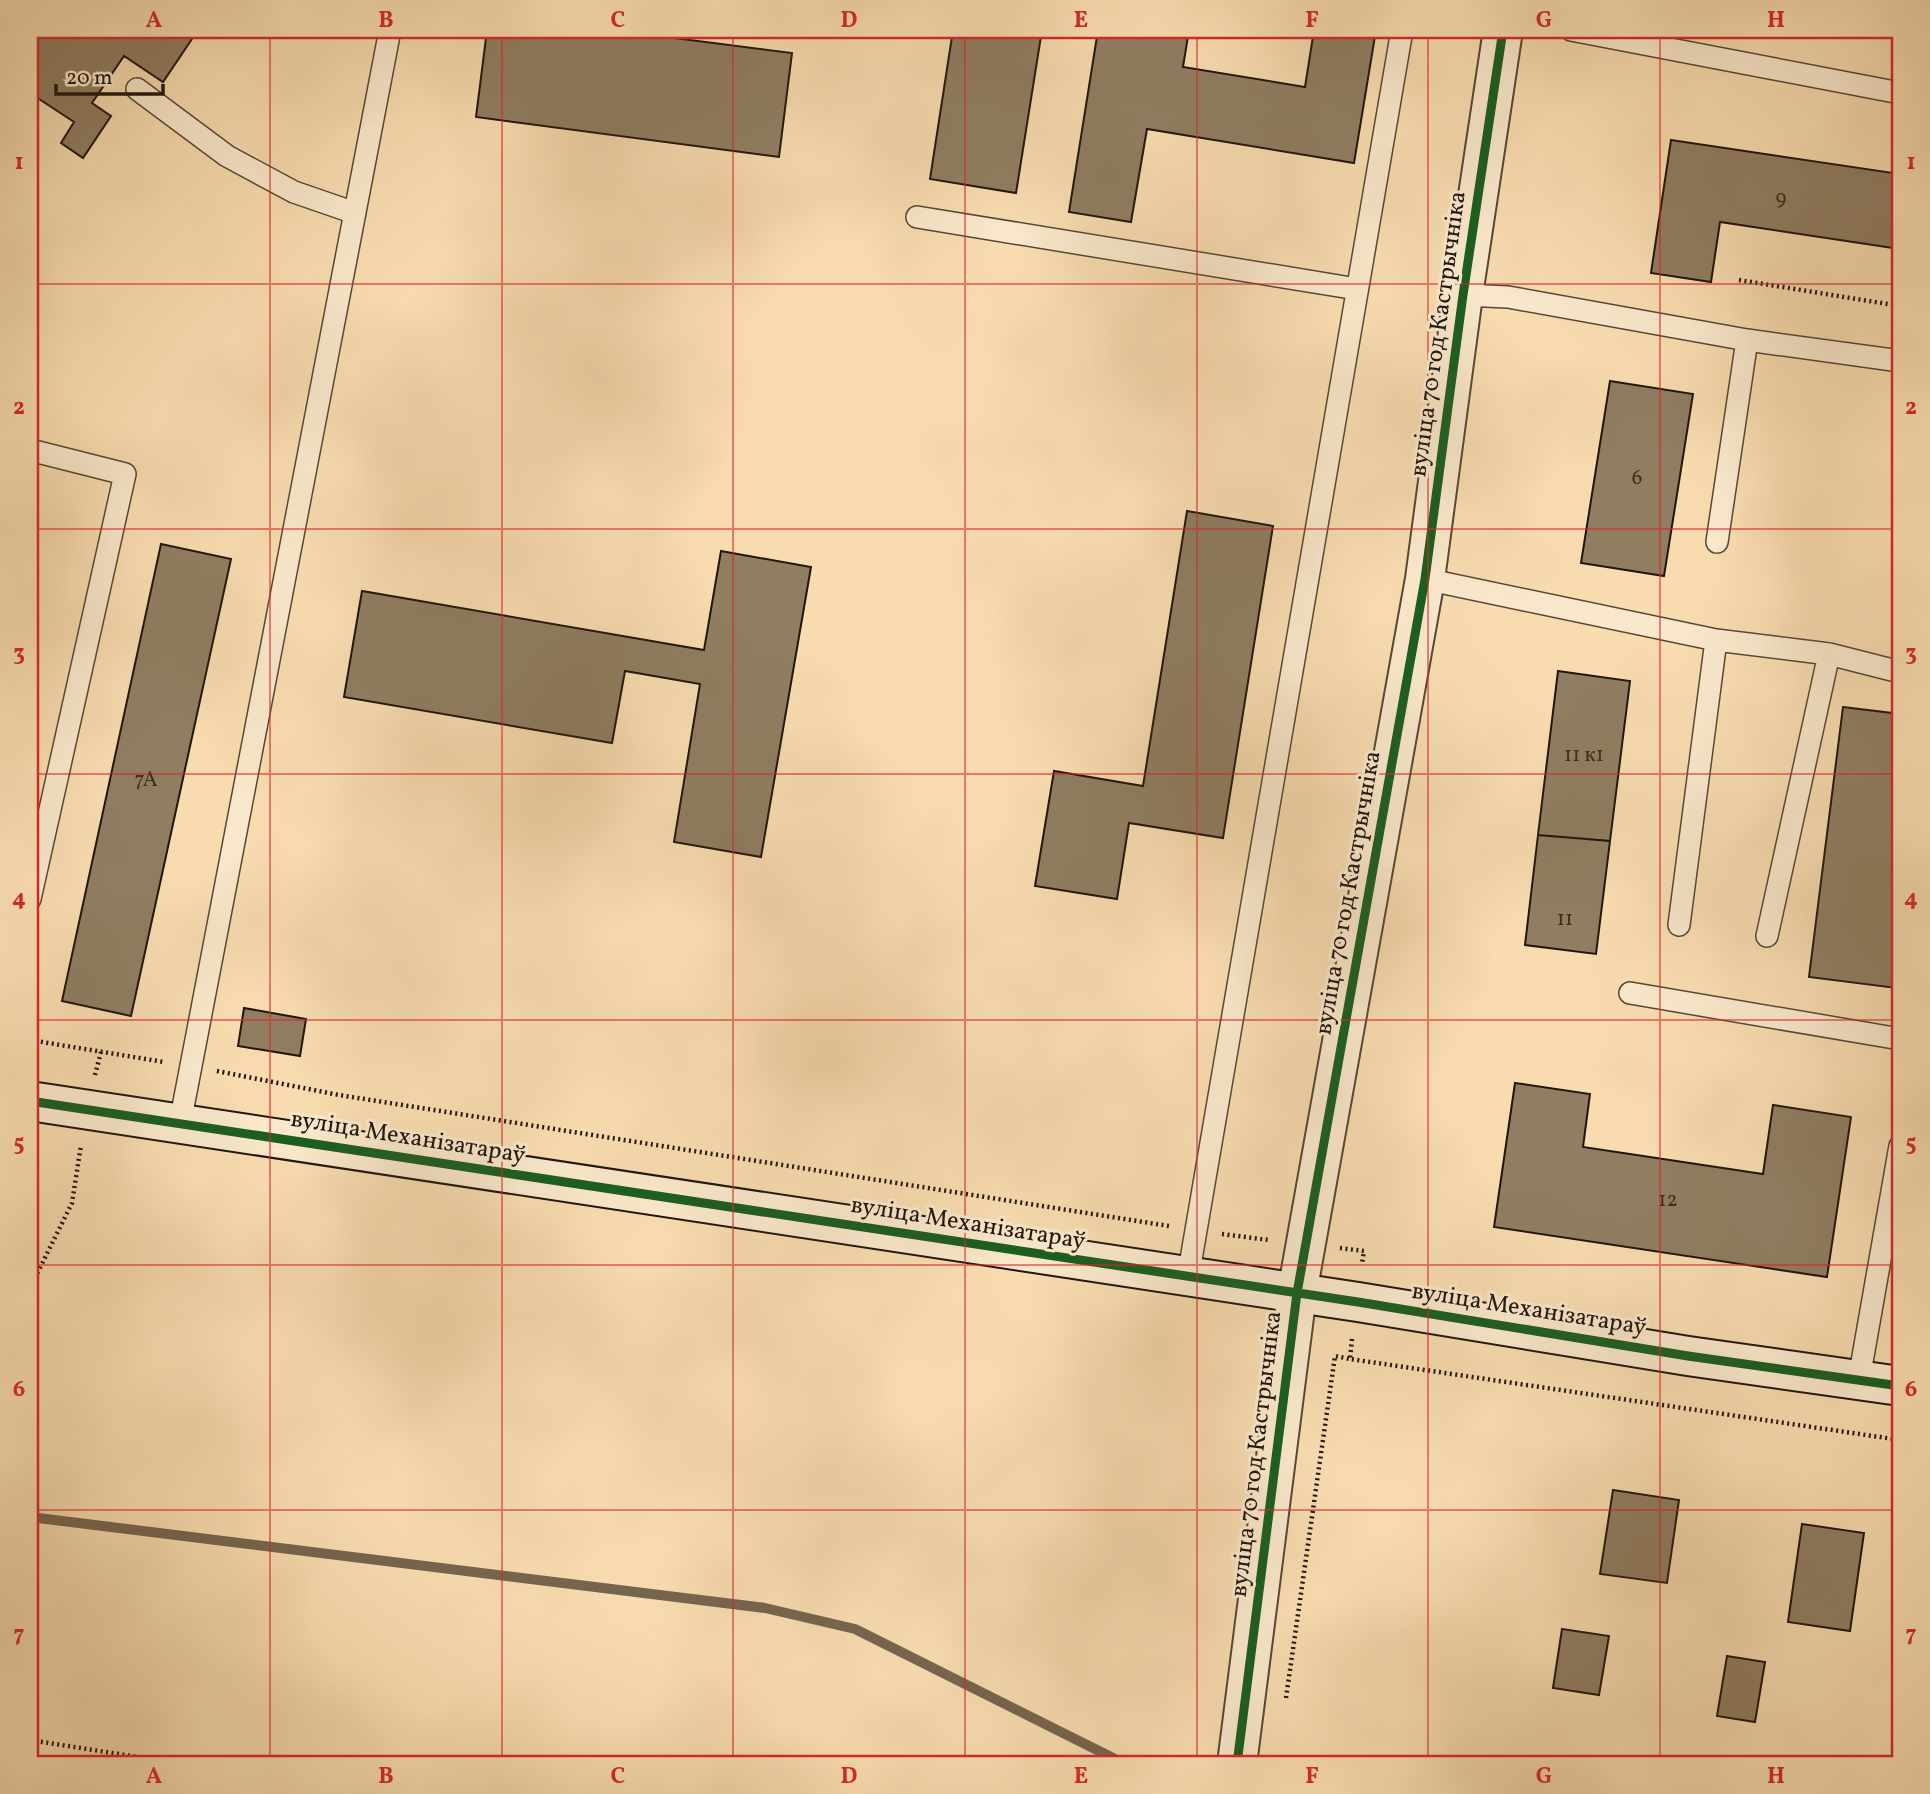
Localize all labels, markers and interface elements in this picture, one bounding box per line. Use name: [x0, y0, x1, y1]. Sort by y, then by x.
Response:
text: A: [146, 5, 162, 37]
text: B: [378, 5, 394, 37]
text: C: [611, 5, 625, 37]
text: D: [841, 5, 858, 37]
text: E: [1074, 5, 1088, 37]
text: F: [1305, 5, 1319, 37]
text: G: [1536, 5, 1552, 37]
text: H: [1767, 5, 1785, 37]
scale bar: [56, 52, 163, 96]
text: 20 m: [66, 64, 112, 93]
text: 1: [14, 147, 24, 179]
text: 1: [1906, 147, 1916, 179]
house number: 9: [1776, 184, 1787, 213]
street label: вуліца 70 год Кастрычніка: [1402, 189, 1476, 479]
text: 2: [13, 392, 25, 424]
text: 2: [1905, 392, 1917, 424]
house number: 6: [1632, 464, 1642, 493]
text: 3: [13, 638, 25, 670]
text: 3: [1905, 638, 1917, 670]
house number: 11 к1: [1564, 741, 1604, 770]
street label: вуліца 70 год Кастрычніка: [1307, 748, 1391, 1038]
house number: 7А: [135, 766, 158, 795]
text: 4: [12, 883, 26, 915]
text: 4: [1904, 883, 1918, 915]
house number: 11: [1557, 905, 1573, 934]
street label: вуліца Механізатараў: [288, 1103, 528, 1173]
text: 5: [13, 1128, 25, 1160]
text: 5: [1905, 1128, 1917, 1160]
house number: 12: [1658, 1186, 1678, 1215]
street label: вуліца Механізатараў: [848, 1189, 1088, 1259]
street label: вуліца Механізатараў: [1409, 1275, 1649, 1345]
street label: вуліца 70 год Кастрычніка: [1223, 1309, 1291, 1599]
text: 6: [13, 1374, 25, 1406]
text: 6: [1905, 1374, 1917, 1406]
text: 7: [14, 1619, 25, 1651]
text: 7: [1906, 1619, 1917, 1651]
text: A: [146, 1761, 162, 1793]
text: B: [378, 1761, 394, 1793]
text: C: [611, 1761, 625, 1793]
text: D: [841, 1761, 858, 1793]
text: E: [1074, 1761, 1088, 1793]
text: F: [1305, 1761, 1319, 1793]
text: G: [1536, 1761, 1552, 1793]
text: H: [1767, 1761, 1785, 1793]

